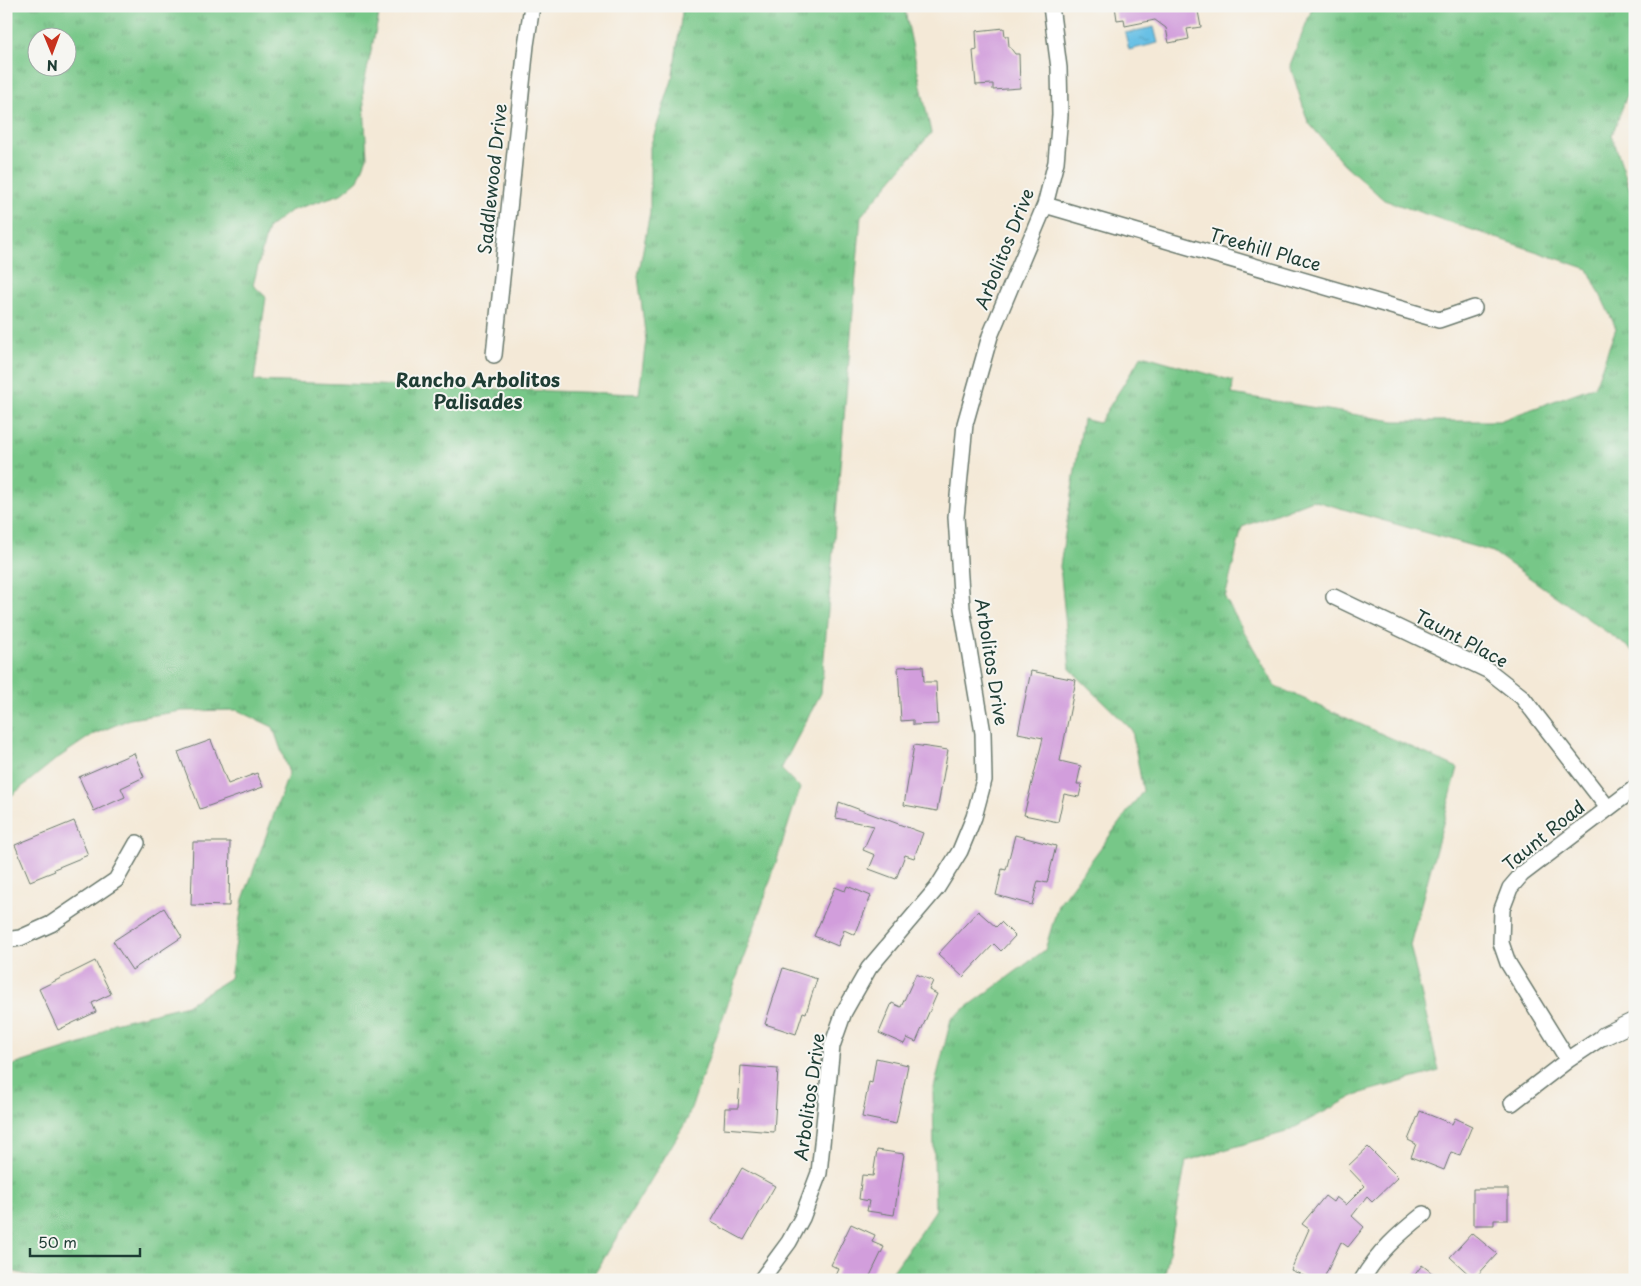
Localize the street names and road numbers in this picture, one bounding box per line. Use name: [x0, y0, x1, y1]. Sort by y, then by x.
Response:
street label: Saddlewood Drive: [470, 102, 513, 256]
street label: Arbolitos Drive: [967, 184, 1040, 313]
street label: Treehill Place: [1206, 220, 1325, 277]
street label: Arbolitos Drive: [969, 596, 1016, 727]
street label: Taunt Place: [1410, 602, 1513, 673]
street label: Taunt Road: [1496, 793, 1590, 877]
street label: Arbolitos Drive: [786, 1031, 831, 1162]

